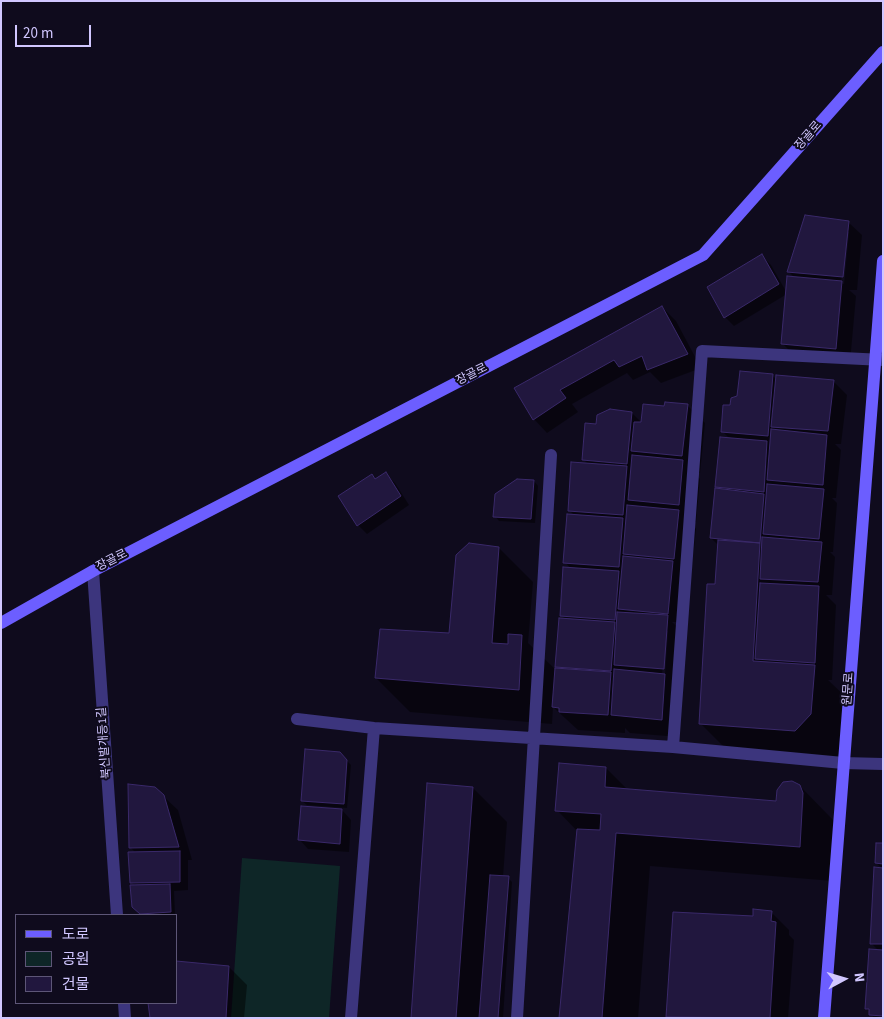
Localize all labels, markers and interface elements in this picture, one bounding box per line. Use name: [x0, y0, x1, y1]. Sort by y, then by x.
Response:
scale bar: [18, 15, 94, 47]
text: 20 m: [23, 23, 53, 44]
street label: 장골로: [793, 119, 825, 153]
street label: 장골로: [454, 361, 490, 389]
street label: 장골로: [94, 547, 130, 575]
street label: 원문로: [841, 672, 857, 706]
street label: 북신발개등1길: [95, 706, 115, 780]
legend: [15, 914, 178, 1004]
text: 도로: [62, 924, 90, 945]
text: 공원: [62, 949, 90, 970]
north arrow: [819, 954, 869, 1004]
text: N: [848, 972, 869, 983]
text: 건물: [62, 974, 90, 995]

